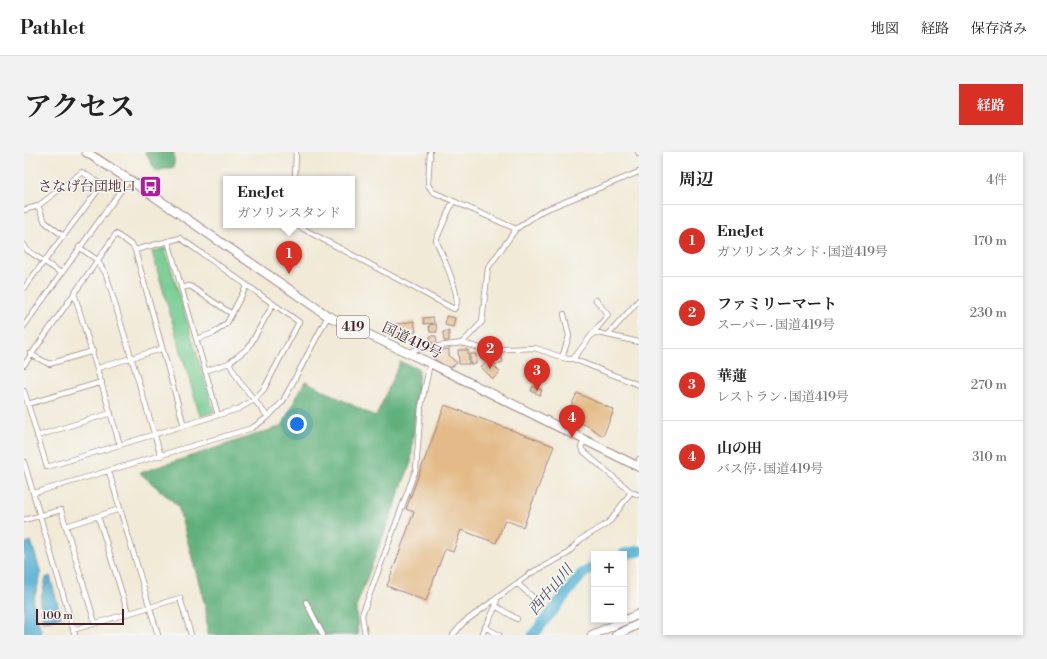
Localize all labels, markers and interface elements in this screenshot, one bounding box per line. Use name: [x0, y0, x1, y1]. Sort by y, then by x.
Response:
text: Pathlet: [20, 16, 85, 40]
text: 地図: [871, 20, 899, 38]
text: 経路: [921, 20, 949, 38]
text: 保存済み: [971, 20, 1027, 38]
button: 経路: [959, 84, 1023, 125]
text: アクセス: [24, 90, 135, 125]
text: 周辺: [679, 169, 713, 191]
text: 4件: [986, 172, 1007, 188]
bus stop icon: さなげ台団地口: [138, 174, 164, 200]
popup: [223, 176, 355, 228]
place label: さなげ台団地口: [38, 178, 136, 196]
text: EneJet: [237, 183, 284, 202]
text: ガソリンスタンド: [237, 205, 341, 221]
text: EneJet: [717, 222, 764, 241]
text: 1: [689, 233, 695, 249]
text: 170 m: [973, 233, 1007, 249]
pin: 1: [276, 241, 302, 274]
text: ガソリンスタンド · 国道419号: [717, 244, 888, 260]
text: ファミリーマート: [717, 295, 837, 314]
text: 2: [688, 305, 696, 321]
text: 230 m: [970, 305, 1007, 321]
road number: 419: [337, 316, 369, 338]
text: スーパー · 国道419号: [717, 317, 835, 333]
street label: 国道419号: [379, 319, 445, 363]
pin: 2: [477, 336, 503, 369]
pin: 3: [524, 358, 550, 391]
text: 華蓮: [717, 367, 747, 386]
text: 3: [688, 377, 696, 393]
text: 270 m: [971, 377, 1007, 393]
text: レストラン · 国道419号: [717, 389, 849, 405]
pin: 4: [559, 405, 585, 438]
your location: [287, 414, 307, 434]
text: 山の田: [717, 439, 762, 458]
text: 4: [688, 449, 696, 465]
text: 310 m: [972, 449, 1007, 465]
text: バス停 · 国道419号: [717, 461, 823, 477]
map controls: [591, 551, 627, 623]
button: +: [591, 551, 627, 587]
water label: 西中山川: [524, 559, 579, 619]
button: −: [591, 587, 627, 623]
scale bar: [36, 607, 124, 626]
text: 100 m: [42, 609, 73, 623]

